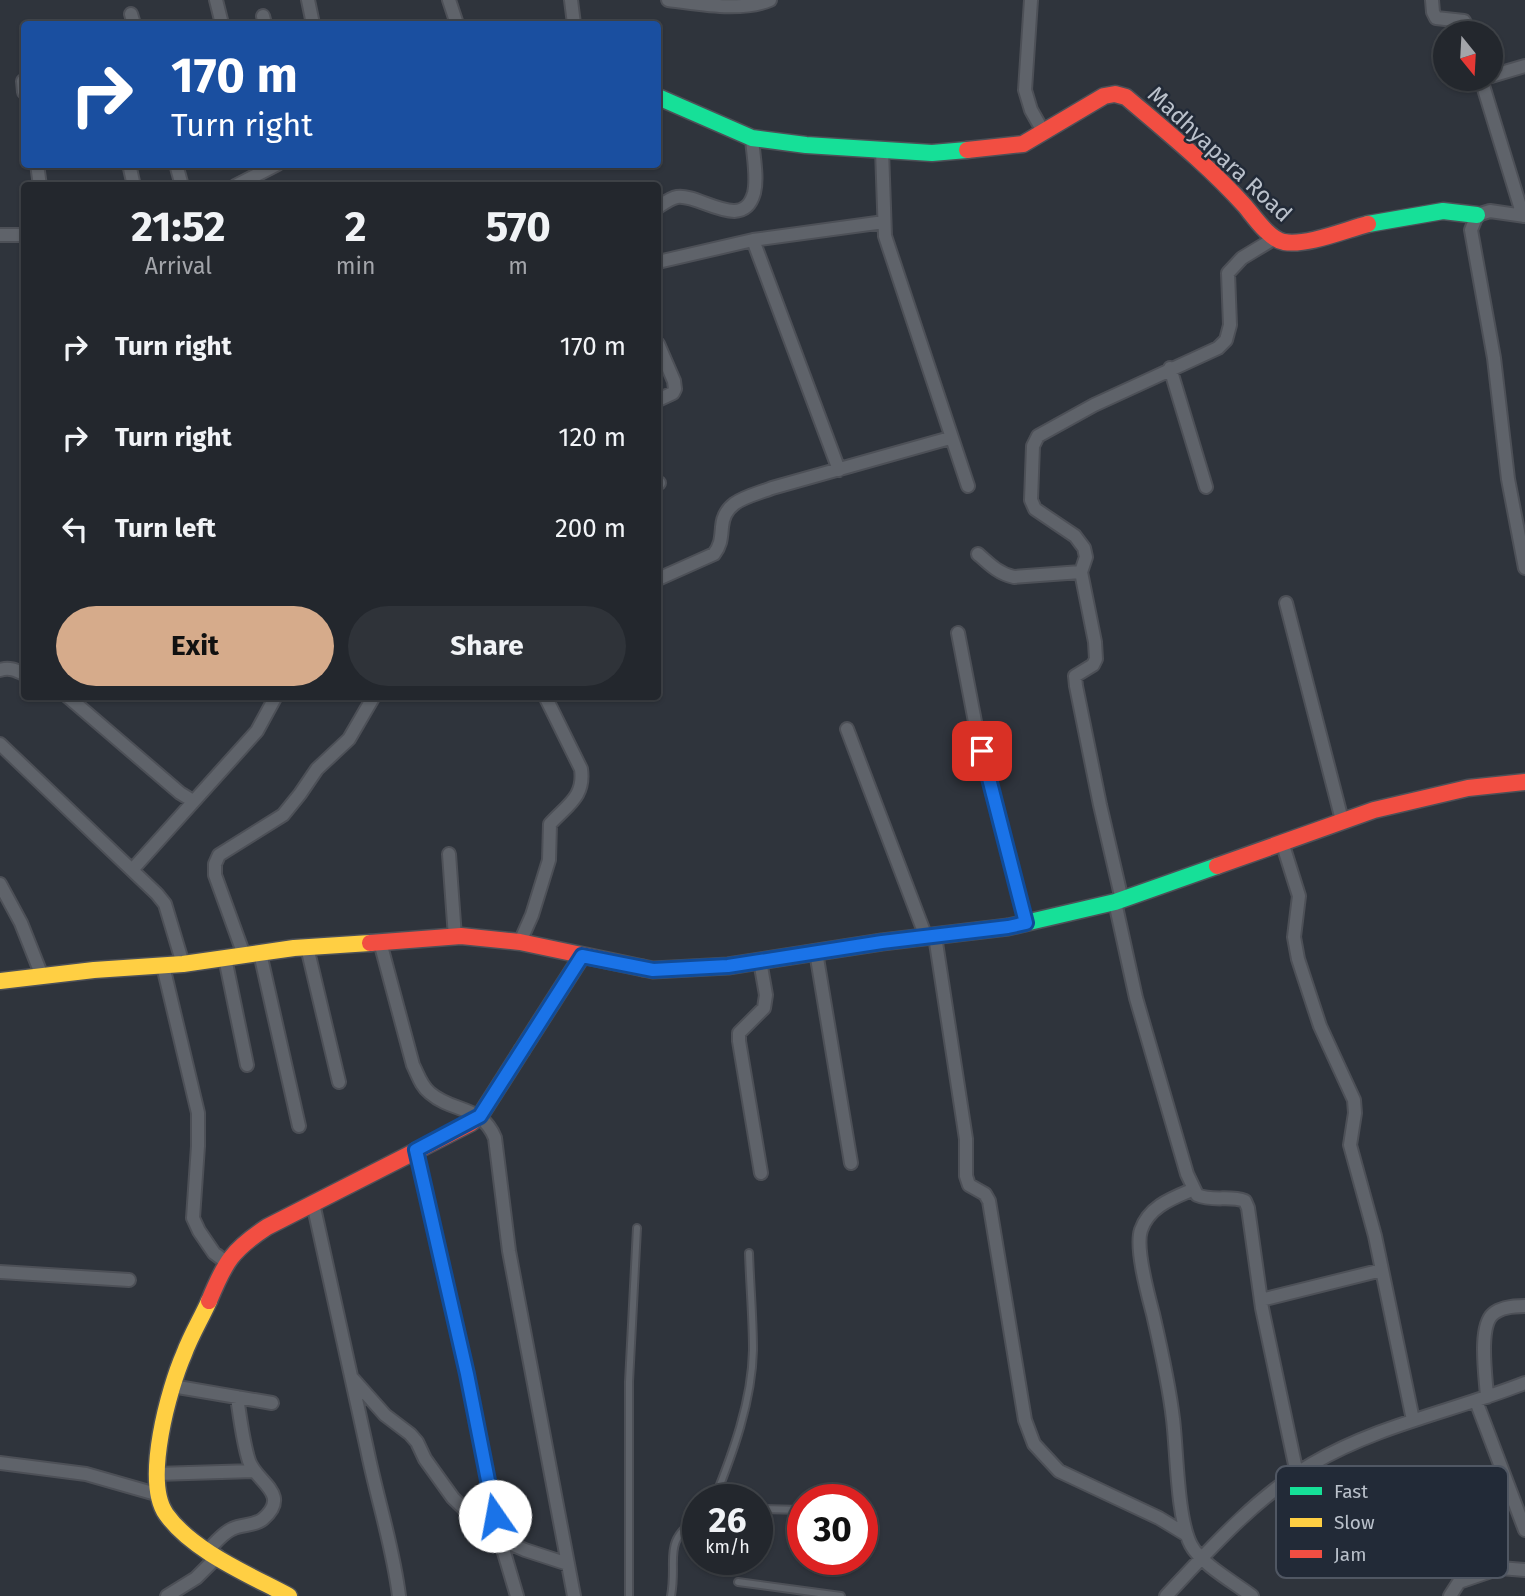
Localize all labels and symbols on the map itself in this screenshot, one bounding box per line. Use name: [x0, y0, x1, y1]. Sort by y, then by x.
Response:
north arrow: [1433, 21, 1503, 91]
street label: Madhyapara Road: [1142, 80, 1298, 228]
pin: [952, 721, 1012, 781]
legend: [1276, 1466, 1508, 1578]
position arrow: [458, 1479, 532, 1553]
text: Fast: [1334, 1480, 1368, 1503]
speed limit sign: 30: [787, 1484, 878, 1575]
text: Slow: [1334, 1511, 1375, 1534]
text: Jam: [1334, 1543, 1366, 1566]

